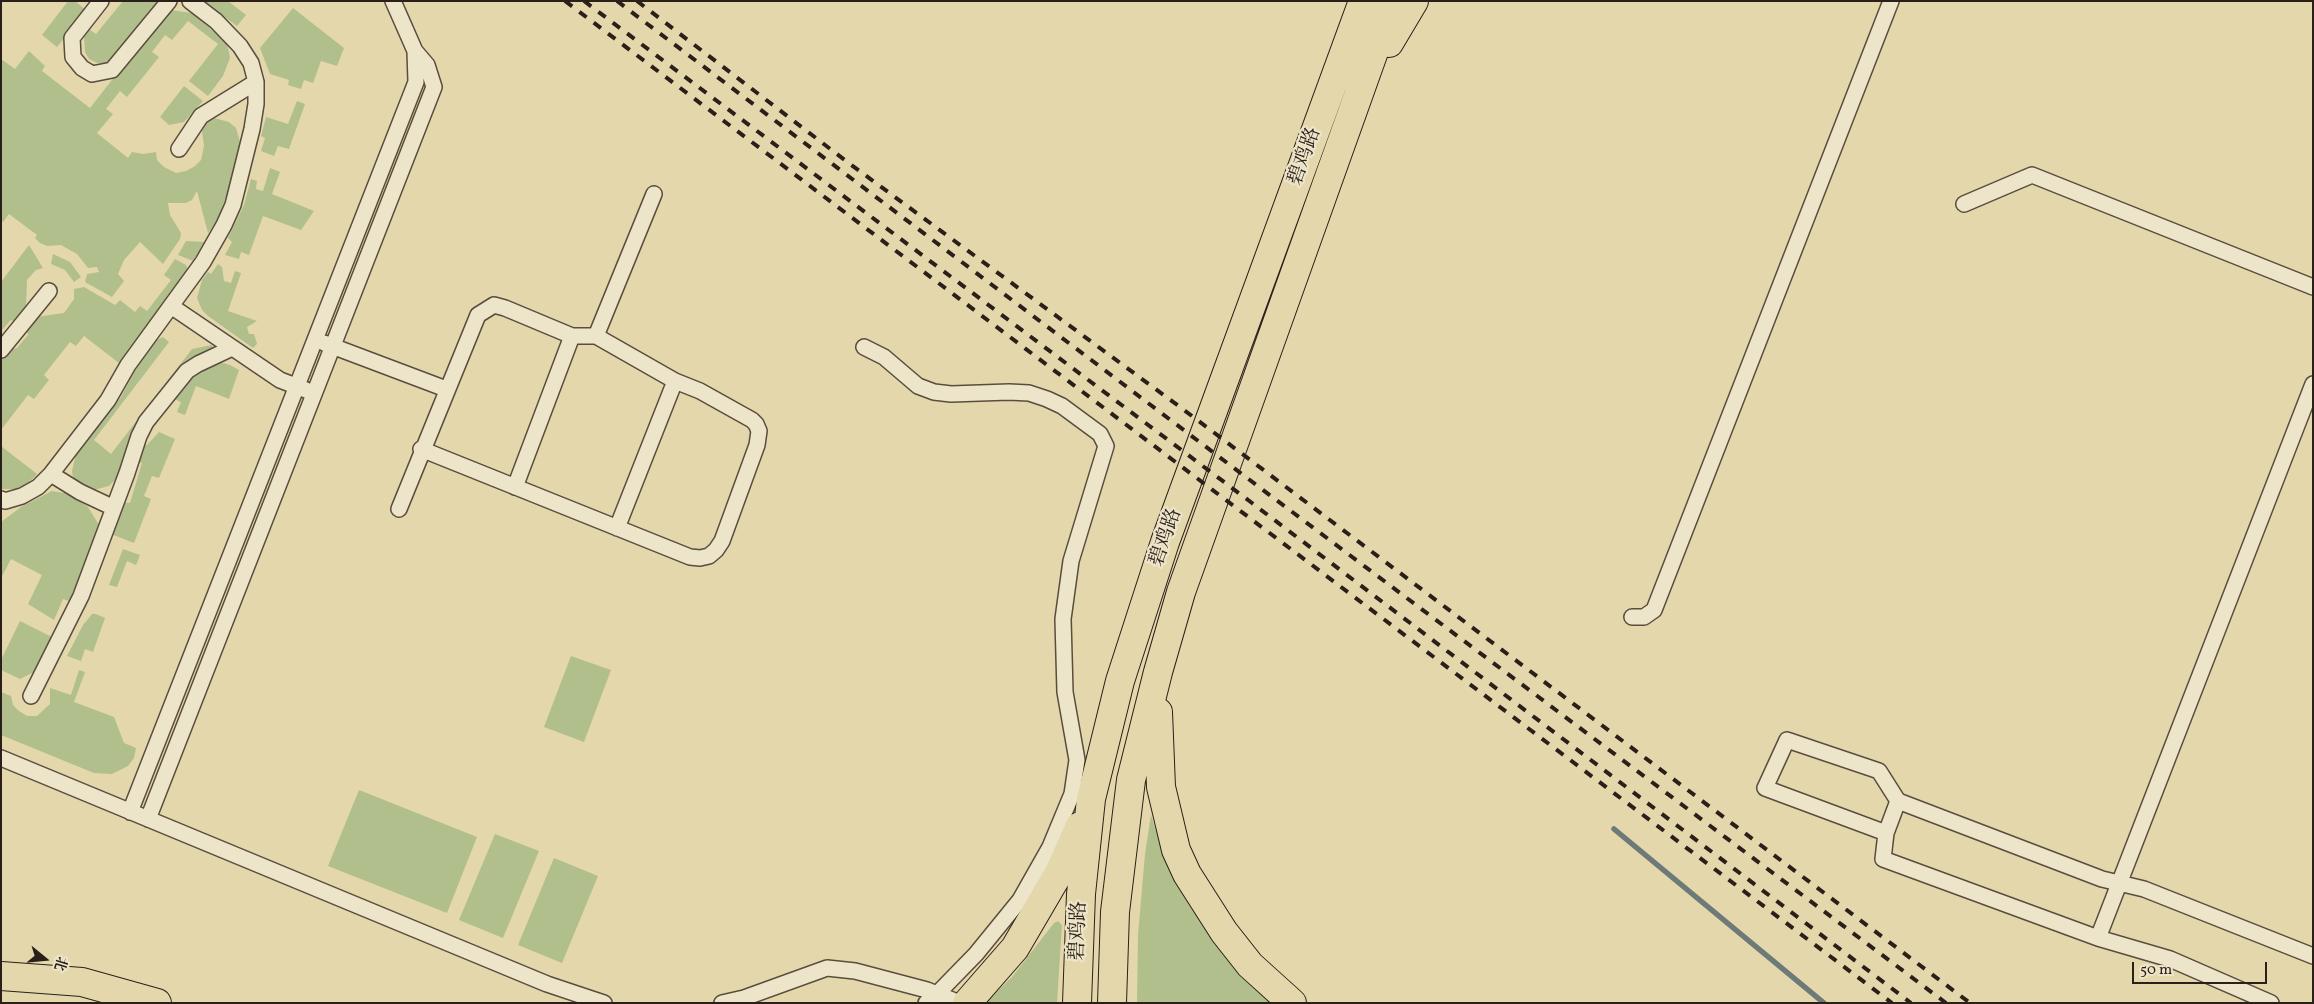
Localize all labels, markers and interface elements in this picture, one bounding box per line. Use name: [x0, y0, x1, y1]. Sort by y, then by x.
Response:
street label: 碧鸡路: [1284, 125, 1328, 189]
street label: 碧鸡路: [1146, 506, 1188, 570]
street label: 碧鸡路: [1067, 901, 1093, 961]
north arrow: [20, 934, 70, 984]
scale bar: [2134, 952, 2269, 984]
text: 北: [49, 954, 71, 973]
text: 50 m: [2140, 960, 2172, 981]

